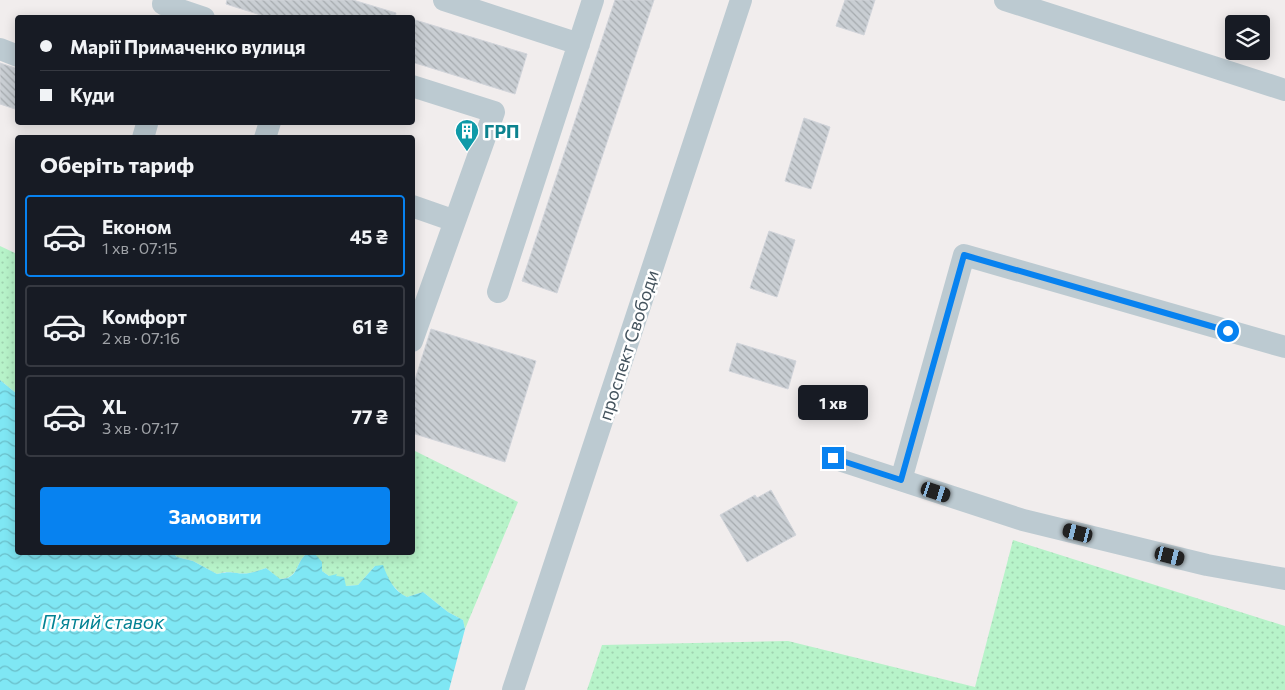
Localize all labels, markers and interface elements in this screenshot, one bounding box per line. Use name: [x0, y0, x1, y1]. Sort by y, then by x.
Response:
map controls: [1225, 15, 1270, 60]
button: layers: [1225, 15, 1270, 60]
text: Марії Примаченко вулиця: [70, 35, 305, 58]
text: Куди: [70, 83, 115, 106]
building icon: ГРП: [454, 118, 480, 152]
place label: ГРП: [484, 120, 520, 142]
text: Оберіть тариф: [40, 151, 194, 178]
icon: car: [42, 214, 87, 259]
text: Економ: [102, 215, 171, 238]
text: 45 ₴: [350, 225, 388, 248]
text: 1 хв · 07:15: [102, 238, 177, 257]
street label: проспект Свободи: [593, 267, 663, 423]
icon: car: [42, 304, 87, 349]
text: Комфорт: [102, 305, 187, 328]
text: 61 ₴: [352, 315, 388, 338]
route start: [1217, 320, 1239, 342]
text: 2 хв · 07:16: [102, 328, 180, 347]
callout: 1 хв: [798, 386, 868, 420]
text: 1 хв: [819, 393, 847, 412]
icon: car: [42, 394, 87, 439]
text: XL: [102, 395, 127, 418]
text: 77 ₴: [352, 405, 388, 428]
text: 3 хв · 07:17: [102, 418, 179, 437]
route end: [822, 447, 844, 469]
car: [919, 480, 952, 504]
button: Замовити: [40, 487, 390, 545]
car: [1061, 522, 1094, 544]
car: [1153, 545, 1186, 567]
water label: П’ятий ставок: [42, 610, 165, 633]

